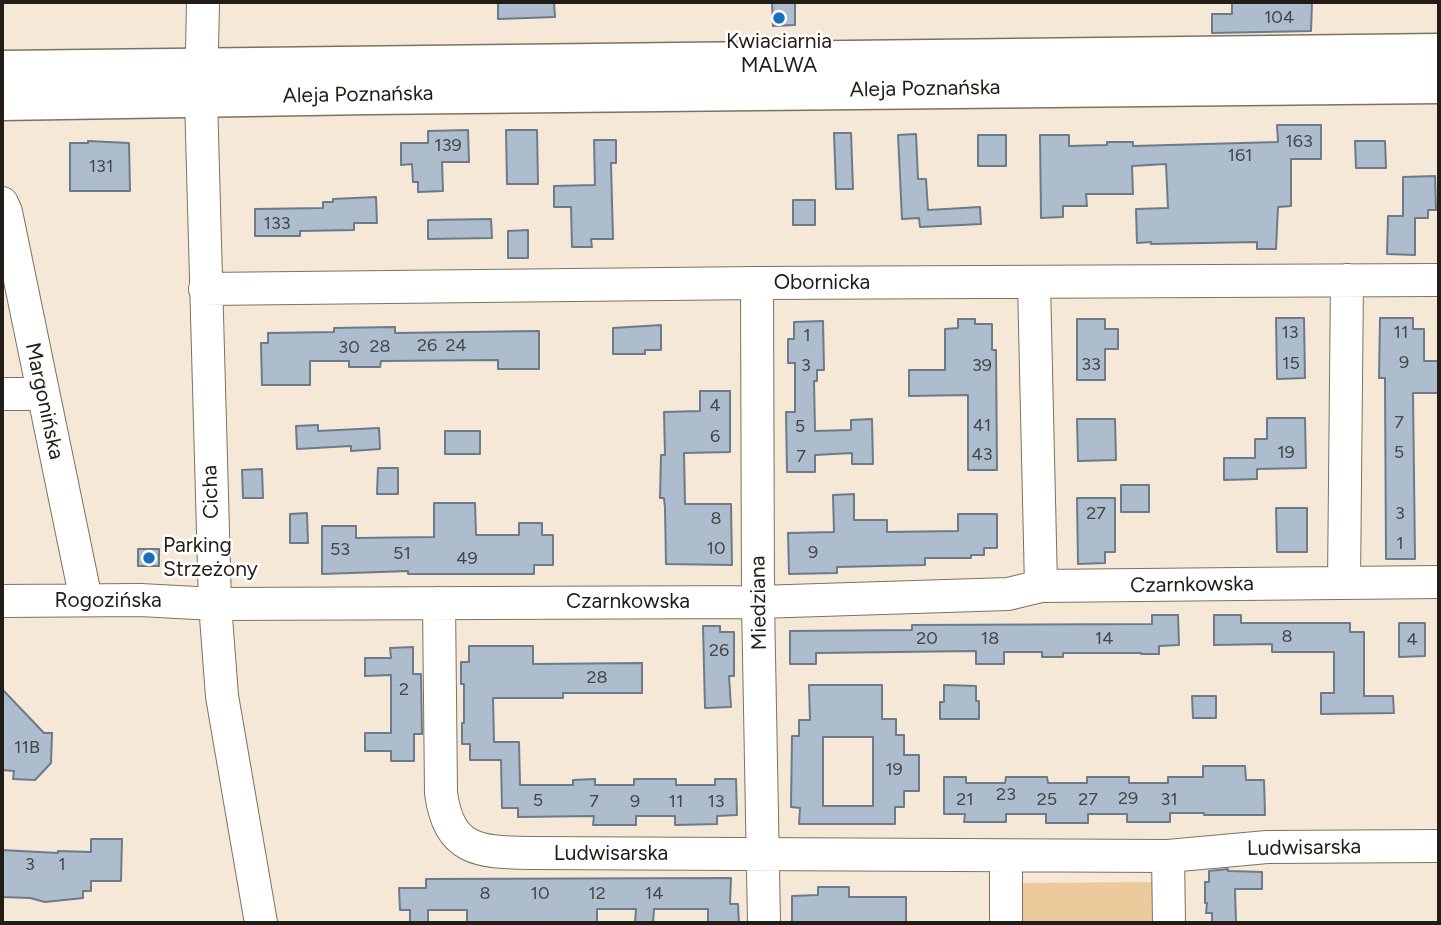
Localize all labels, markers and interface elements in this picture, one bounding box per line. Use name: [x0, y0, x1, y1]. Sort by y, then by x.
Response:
house number: 104: [1264, 7, 1294, 29]
marker: Kwiaciarnia MALWA: [771, 10, 787, 26]
place label: Kwiaciarnia MALWA: [726, 29, 832, 79]
street label: Aleja Poznańska: [849, 75, 1001, 103]
street label: Aleja Poznańska: [282, 81, 434, 109]
house number: 163: [1285, 131, 1313, 153]
house number: 139: [434, 135, 462, 157]
house number: 161: [1227, 145, 1253, 167]
house number: 131: [89, 156, 113, 178]
house number: 133: [263, 213, 291, 235]
street label: Obornicka: [774, 270, 870, 296]
house number: 13: [1281, 322, 1299, 344]
house number: 11: [1394, 322, 1408, 344]
house number: 1: [803, 325, 811, 347]
house number: 26: [417, 335, 437, 357]
house number: 24: [445, 335, 467, 357]
house number: 28: [369, 336, 391, 358]
house number: 30: [338, 337, 360, 359]
street label: Margonińska: [19, 340, 69, 462]
house number: 9: [1399, 352, 1409, 374]
house number: 15: [1282, 353, 1300, 375]
house number: 33: [1081, 354, 1101, 376]
house number: 3: [801, 355, 811, 377]
house number: 39: [972, 355, 992, 377]
house number: 4: [709, 395, 721, 417]
house number: 7: [1394, 412, 1404, 434]
house number: 41: [973, 415, 991, 437]
house number: 5: [795, 416, 805, 438]
house number: 6: [710, 426, 720, 448]
house number: 19: [1277, 442, 1295, 464]
house number: 5: [1394, 442, 1404, 464]
house number: 43: [972, 444, 992, 466]
house number: 7: [796, 446, 806, 468]
street label: Cicha: [197, 465, 225, 519]
house number: 27: [1086, 503, 1106, 525]
house number: 3: [1395, 503, 1405, 525]
house number: 8: [710, 508, 722, 530]
place label: Parking Strzeżony: [163, 533, 258, 583]
house number: 1: [1396, 533, 1404, 555]
house number: 10: [707, 538, 725, 560]
house number: 53: [330, 539, 350, 561]
house number: 9: [808, 542, 818, 564]
house number: 51: [393, 543, 411, 565]
house number: 49: [456, 548, 478, 570]
marker: Parking Strzeżony: [141, 550, 157, 566]
street label: Miedziana: [746, 555, 772, 651]
street label: Czarnkowska: [1130, 571, 1254, 599]
street label: Rogozińska: [54, 588, 162, 614]
street label: Czarnkowska: [566, 589, 690, 615]
house number: 8: [1281, 626, 1293, 648]
house number: 20: [916, 628, 938, 650]
house number: 18: [981, 628, 999, 650]
house number: 14: [1095, 628, 1113, 650]
house number: 4: [1406, 629, 1418, 651]
house number: 26: [709, 640, 729, 662]
house number: 28: [586, 667, 608, 689]
house number: 2: [399, 679, 409, 701]
house number: 11B: [14, 737, 40, 759]
house number: 19: [885, 759, 903, 781]
house number: 23: [996, 784, 1016, 806]
house number: 29: [1118, 788, 1138, 810]
house number: 21: [956, 789, 974, 811]
house number: 25: [1037, 789, 1057, 811]
house number: 27: [1078, 789, 1098, 811]
house number: 31: [1160, 789, 1178, 811]
house number: 5: [533, 790, 543, 812]
house number: 7: [589, 791, 599, 813]
house number: 9: [630, 791, 640, 813]
house number: 11: [669, 791, 683, 813]
house number: 13: [707, 791, 725, 813]
street label: Ludwisarska: [1247, 834, 1361, 862]
street label: Ludwisarska: [554, 841, 668, 867]
house number: 3: [25, 854, 35, 876]
house number: 1: [58, 854, 66, 876]
house number: 8: [479, 883, 491, 905]
house number: 10: [531, 883, 549, 905]
house number: 12: [588, 883, 606, 905]
house number: 14: [645, 883, 663, 905]

